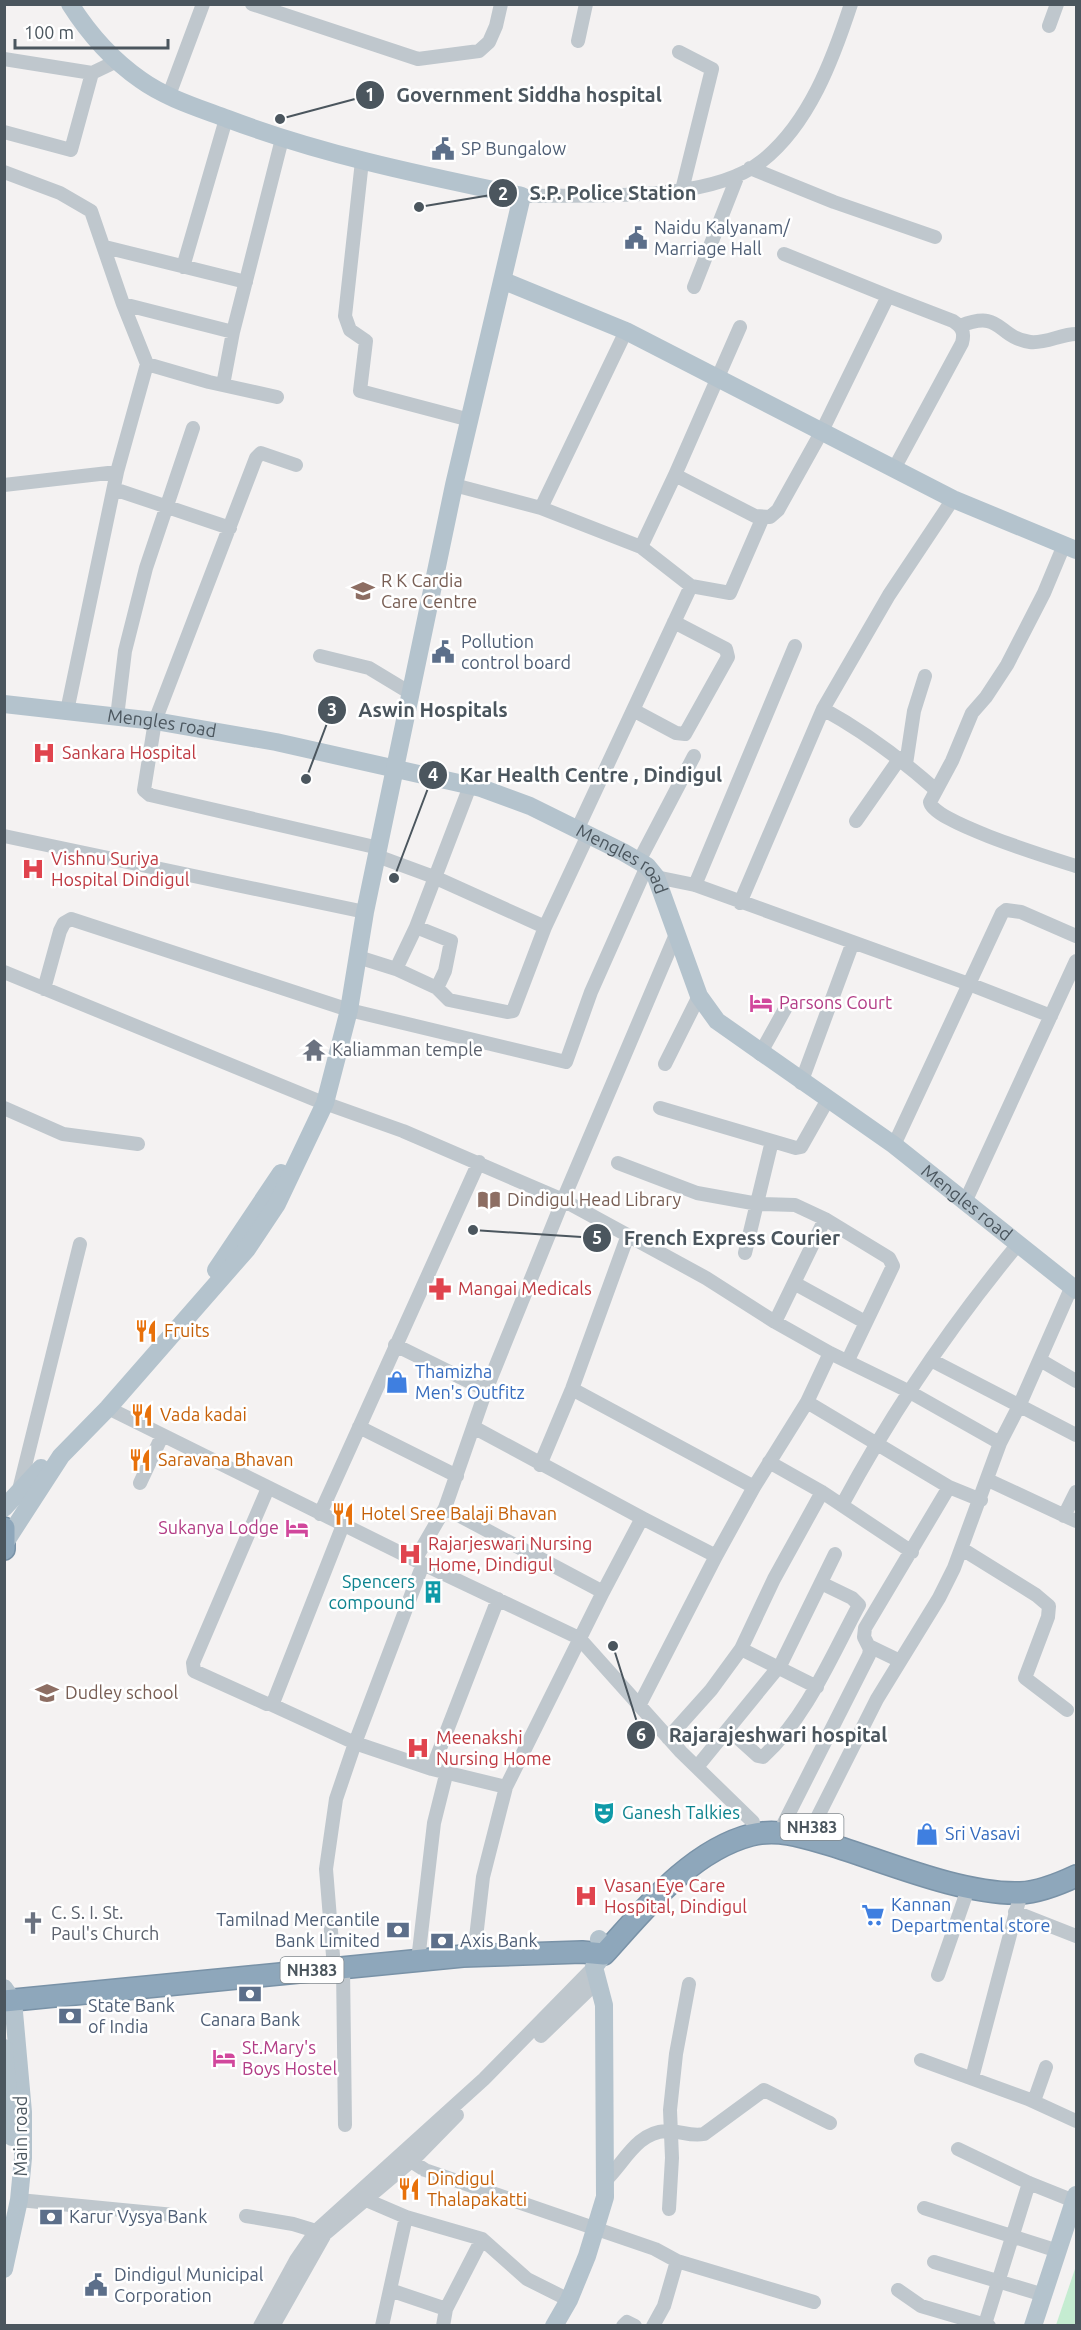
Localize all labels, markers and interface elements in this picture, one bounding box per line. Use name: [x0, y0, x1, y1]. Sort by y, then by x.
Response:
scale bar: [15, 12, 168, 50]
text: 100 m: [24, 22, 74, 42]
callout: Government Siddha hospital: [355, 76, 674, 114]
text: Government Siddha hospital: [396, 83, 662, 106]
text: 1: [365, 84, 375, 104]
public building icon: SP Bungalow: [430, 136, 456, 162]
place label: SP Bungalow: [461, 138, 566, 158]
callout: S.P. Police Station: [488, 174, 709, 212]
text: S.P. Police Station: [529, 181, 697, 204]
text: 2: [498, 183, 508, 203]
place label: Naidu Kalyanam/ Marriage Hall: [654, 217, 791, 258]
public building icon: Naidu Kalyanam/ Marriage Hall: [623, 225, 649, 251]
place label: R K Cardia Care Centre: [381, 570, 477, 611]
school or university icon: R K Cardia Care Centre: [350, 578, 376, 604]
place label: Pollution control board: [461, 631, 571, 672]
public building icon: Pollution control board: [430, 639, 456, 665]
callout: Aswin Hospitals: [317, 691, 520, 729]
text: Aswin Hospitals: [358, 698, 508, 721]
text: 3: [327, 699, 337, 719]
street label: Mengles road: [106, 705, 218, 740]
hospital icon: Sankara Hospital: [31, 740, 57, 766]
place label: Sankara Hospital: [62, 742, 197, 762]
callout: Kar Health Centre , Dindigul: [418, 756, 734, 794]
text: Kar Health Centre , Dindigul: [460, 763, 722, 786]
text: 4: [428, 764, 438, 784]
street label: Mengles road: [573, 820, 672, 896]
place label: Vishnu Suriya Hospital Dindigul: [51, 848, 190, 889]
hospital icon: Vishnu Suriya Hospital Dindigul: [20, 856, 46, 882]
hotel icon: Parsons Court: [748, 990, 774, 1016]
place label: Parsons Court: [779, 992, 892, 1012]
temple icon: Kaliamman temple: [301, 1037, 327, 1063]
place label: Kaliamman temple: [332, 1039, 483, 1059]
street label: Mengles road: [918, 1160, 1016, 1244]
library icon: Dindigul Head Library: [476, 1187, 502, 1213]
place label: Dindigul Head Library: [507, 1189, 681, 1209]
callout: French Express Courier: [582, 1219, 852, 1257]
text: French Express Courier: [624, 1226, 841, 1249]
text: 5: [592, 1227, 602, 1247]
pharmacy icon: Mangai Medicals: [427, 1276, 453, 1302]
place label: Mangai Medicals: [458, 1278, 592, 1298]
restaurant icon: Fruits: [133, 1318, 159, 1344]
place label: Fruits: [164, 1320, 210, 1340]
place label: Thamizha Men's Outfitz: [415, 1361, 525, 1402]
shop icon: Thamizha Men's Outfitz: [384, 1369, 410, 1395]
restaurant icon: Vada kadai: [129, 1402, 155, 1428]
place label: Vada kadai: [160, 1404, 247, 1424]
restaurant icon: Saravana Bhavan: [127, 1447, 153, 1473]
place label: Saravana Bhavan: [158, 1449, 294, 1469]
restaurant icon: Hotel Sree Balaji Bhavan: [330, 1501, 356, 1527]
place label: Hotel Sree Balaji Bhavan: [361, 1503, 557, 1523]
hotel icon: Sukanya Lodge: [284, 1515, 310, 1541]
place label: Sukanya Lodge: [158, 1517, 279, 1537]
place label: Rajarjeswari Nursing Home, Dindigul: [428, 1533, 592, 1574]
hospital icon: Rajarjeswari Nursing Home, Dindigul: [397, 1541, 423, 1567]
place label: Spencers compound: [328, 1571, 415, 1612]
building icon: Spencers compound: [420, 1579, 446, 1605]
school or university icon: Dudley school: [34, 1680, 60, 1706]
place label: Dudley school: [65, 1682, 178, 1702]
callout: Rajarajeshwari hospital: [626, 1716, 899, 1754]
text: Rajarajeshwari hospital: [669, 1723, 887, 1746]
text: 6: [636, 1724, 646, 1744]
place label: Meenakshi Nursing Home: [436, 1727, 551, 1768]
hospital icon: Meenakshi Nursing Home: [405, 1735, 431, 1761]
theatre icon: Ganesh Talkies: [591, 1800, 617, 1826]
place label: Ganesh Talkies: [622, 1802, 740, 1822]
road number: NH383: [780, 1814, 844, 1840]
shop icon: Sri Vasavi: [914, 1821, 940, 1847]
place label: Sri Vasavi: [945, 1823, 1020, 1843]
place label: Vasan Eye Care Hospital, Dindigul: [604, 1875, 747, 1916]
hospital icon: Vasan Eye Care Hospital, Dindigul: [573, 1883, 599, 1909]
place label: Kannan Departmental store: [891, 1894, 1050, 1935]
place label: C. S. I. St. Paul's Church: [51, 1902, 159, 1943]
supermarket icon: Kannan Departmental store: [860, 1902, 886, 1928]
place label: Tamilnad Mercantile Bank Limited: [216, 1909, 380, 1950]
church icon: C. S. I. St. Paul's Church: [20, 1910, 46, 1936]
bank icon: Tamilnad Mercantile Bank Limited: [385, 1917, 411, 1943]
bank icon: Axis Bank: [429, 1928, 455, 1954]
place label: Axis Bank: [460, 1930, 538, 1950]
road number: NH383: [280, 1957, 344, 1983]
bank icon: Canara Bank: [237, 1981, 263, 2007]
place label: State Bank of India: [88, 1995, 175, 2036]
bank icon: State Bank of India: [57, 2003, 83, 2029]
place label: Canara Bank: [200, 2009, 300, 2029]
place label: St.Mary's Boys Hostel: [242, 2037, 337, 2078]
hotel icon: St.Mary's Boys Hostel: [211, 2045, 237, 2071]
street label: Main road: [10, 2096, 30, 2176]
place label: Dindigul Thalapakatti: [427, 2168, 527, 2209]
restaurant icon: Dindigul Thalapakatti: [396, 2176, 422, 2202]
bank icon: Karur Vysya Bank: [38, 2204, 64, 2230]
place label: Karur Vysya Bank: [69, 2206, 207, 2226]
place label: Dindigul Municipal Corporation: [114, 2264, 264, 2305]
public building icon: Dindigul Municipal Corporation: [83, 2272, 109, 2298]

